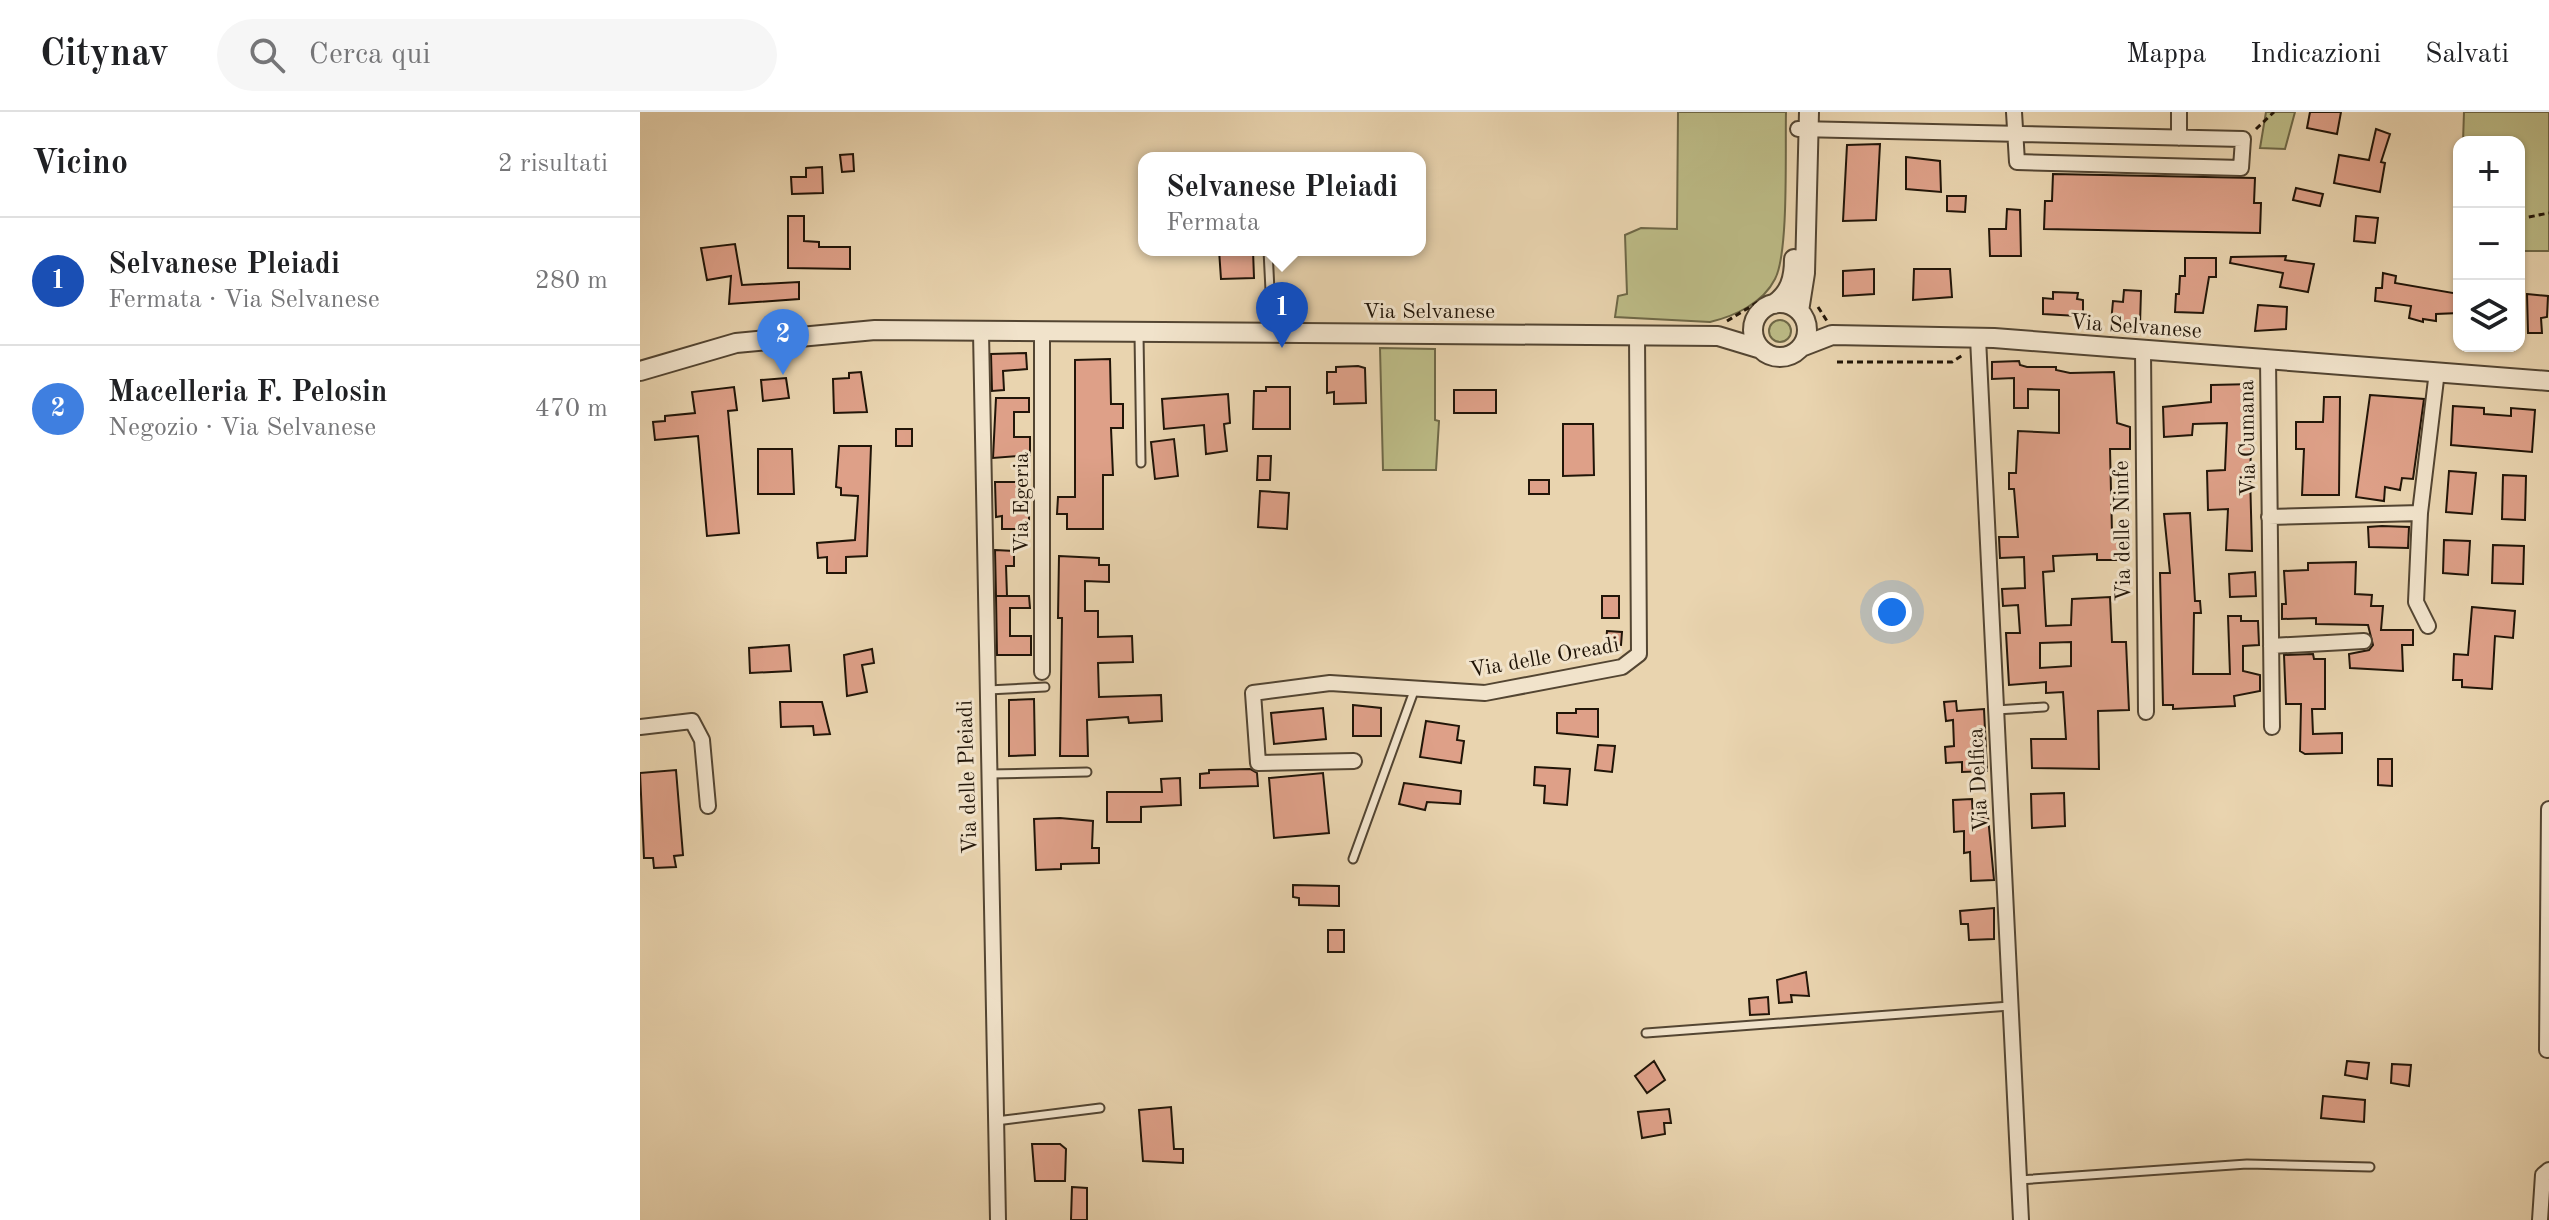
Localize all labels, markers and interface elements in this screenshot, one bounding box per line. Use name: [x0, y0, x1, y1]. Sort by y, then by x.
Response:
search box: [217, 19, 777, 91]
icon: search: [245, 33, 289, 77]
text: Citynav: [40, 36, 169, 74]
text: Cerca qui: [309, 40, 431, 70]
text: Mappa: [2126, 41, 2206, 69]
text: Indicazioni: [2250, 41, 2381, 69]
text: Salvati: [2425, 41, 2509, 69]
map controls: [2453, 136, 2525, 352]
button: +: [2453, 136, 2525, 208]
text: Vicino: [32, 147, 128, 181]
text: 2 risultati: [498, 151, 608, 177]
popup: [1138, 152, 1426, 256]
text: Selvanese Pleiadi: [1166, 173, 1398, 203]
button: −: [2453, 208, 2525, 280]
text: Fermata: [1166, 210, 1260, 236]
text: Selvanese Pleiadi: [108, 250, 340, 280]
text: 1: [50, 268, 66, 294]
text: 280 m: [535, 268, 608, 294]
button: layers: [2453, 280, 2525, 352]
pin: 1: [1256, 282, 1308, 348]
text: Fermata · Via Selvanese: [108, 287, 380, 313]
street label: Via Selvanese: [1363, 301, 1495, 323]
pin: 2: [757, 309, 809, 375]
street label: Via Selvanese: [2069, 311, 2203, 343]
text: Macelleria F. Pelosin: [108, 378, 388, 408]
street label: Via Cumana: [2236, 379, 2260, 496]
text: 2: [50, 396, 66, 422]
text: 470 m: [535, 396, 608, 422]
text: Negozio · Via Selvanese: [108, 415, 376, 441]
street label: Via Egeria: [1011, 452, 1033, 554]
street label: Via delle Ninfe: [2111, 460, 2135, 602]
your location: [1872, 592, 1912, 632]
street label: Via delle Oreadi: [1468, 634, 1621, 682]
street label: Via delle Pleiadi: [954, 700, 982, 854]
street label: Via Delfica: [1965, 727, 1993, 833]

